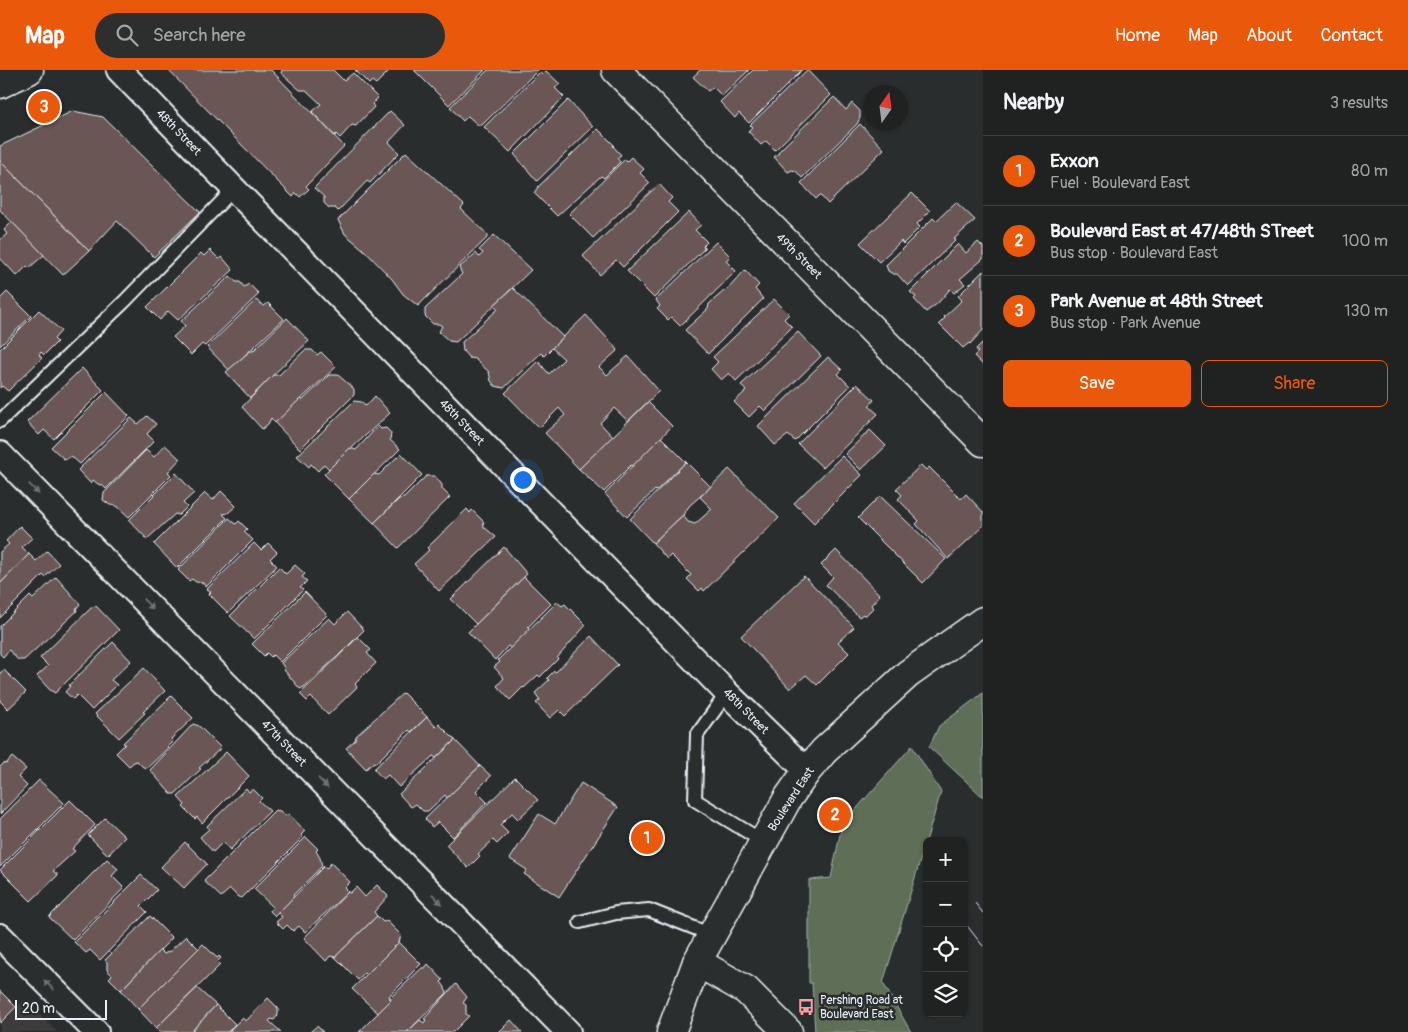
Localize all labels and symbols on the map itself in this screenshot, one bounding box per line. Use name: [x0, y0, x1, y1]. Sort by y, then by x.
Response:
north arrow: [863, 85, 908, 130]
pin: 3: [28, 88, 60, 126]
street label: 48th Street: [153, 106, 205, 159]
street label: 49th Street: [773, 230, 825, 283]
street label: 48th Street: [436, 396, 488, 449]
your location: [510, 467, 536, 493]
one-way arrow: [28, 482, 40, 494]
one-way arrow: [142, 598, 154, 610]
street label: 48th Street: [720, 685, 772, 737]
street label: 47th Street: [258, 717, 310, 770]
street label: Boulevard East: [765, 764, 818, 834]
one-way arrow: [317, 777, 329, 789]
pin: 2: [819, 796, 851, 834]
pin: 1: [631, 819, 663, 857]
one-way arrow: [431, 893, 443, 905]
one-way arrow: [43, 979, 55, 991]
place label: Pershing Road at Boulevard East: [820, 993, 903, 1022]
scale bar: [15, 997, 108, 1020]
bus stop icon: Pershing Road at Boulevard East: [796, 997, 816, 1017]

